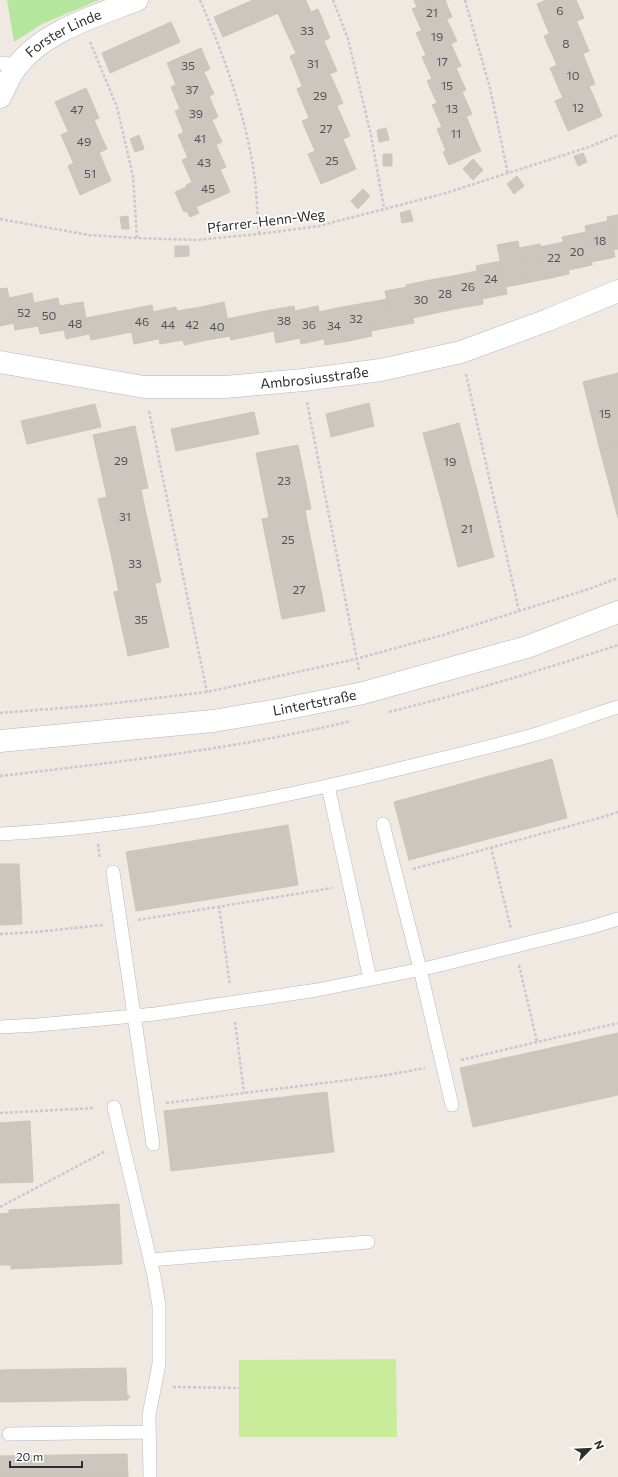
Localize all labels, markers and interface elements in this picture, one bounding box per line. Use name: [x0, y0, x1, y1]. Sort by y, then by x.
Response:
house number: 6: [556, 3, 564, 17]
street label: Forster Linde: [21, 5, 103, 60]
house number: 21: [426, 5, 438, 19]
house number: 33: [300, 23, 314, 37]
house number: 19: [431, 29, 443, 43]
house number: 8: [562, 36, 570, 50]
house number: 17: [436, 54, 448, 68]
house number: 31: [307, 56, 319, 70]
house number: 35: [181, 58, 195, 72]
house number: 10: [567, 68, 580, 82]
house number: 15: [441, 78, 453, 92]
house number: 37: [185, 82, 199, 96]
house number: 29: [313, 88, 327, 102]
house number: 12: [572, 100, 584, 114]
house number: 13: [446, 101, 458, 115]
house number: 47: [70, 102, 84, 116]
house number: 39: [189, 106, 203, 120]
house number: 27: [320, 121, 332, 135]
house number: 11: [451, 126, 461, 140]
house number: 41: [194, 131, 206, 145]
house number: 49: [77, 134, 91, 148]
house number: 25: [325, 153, 339, 167]
house number: 43: [197, 155, 211, 169]
house number: 51: [84, 166, 96, 180]
house number: 45: [201, 181, 215, 195]
street label: Pfarrer-Henn-Weg: [206, 205, 326, 236]
house number: 18: [594, 233, 606, 247]
house number: 20: [570, 244, 584, 258]
house number: 22: [547, 250, 561, 264]
house number: 24: [484, 271, 498, 285]
house number: 26: [461, 279, 475, 293]
house number: 28: [438, 286, 452, 300]
house number: 30: [414, 292, 429, 306]
house number: 52: [17, 305, 31, 319]
house number: 50: [42, 308, 57, 322]
house number: 32: [349, 311, 363, 325]
house number: 38: [277, 313, 291, 327]
house number: 46: [135, 314, 149, 328]
house number: 48: [68, 316, 82, 330]
house number: 44: [161, 317, 175, 331]
house number: 42: [185, 317, 199, 331]
house number: 36: [302, 317, 316, 331]
house number: 34: [327, 318, 341, 332]
house number: 40: [209, 319, 225, 333]
street label: Ambrosiusstraße: [260, 363, 369, 392]
house number: 15: [599, 406, 611, 420]
house number: 29: [114, 453, 128, 467]
house number: 19: [444, 454, 456, 468]
house number: 23: [277, 473, 291, 487]
house number: 31: [119, 509, 131, 523]
house number: 21: [461, 521, 473, 535]
house number: 25: [281, 532, 295, 546]
house number: 33: [128, 556, 142, 570]
house number: 27: [293, 582, 305, 596]
house number: 35: [134, 612, 148, 626]
street label: Lintertstraße: [271, 686, 358, 719]
north arrow: [570, 1429, 610, 1469]
text: N: [592, 1438, 607, 1451]
scale bar: [10, 1443, 82, 1469]
text: 20 m: [16, 1449, 43, 1463]

